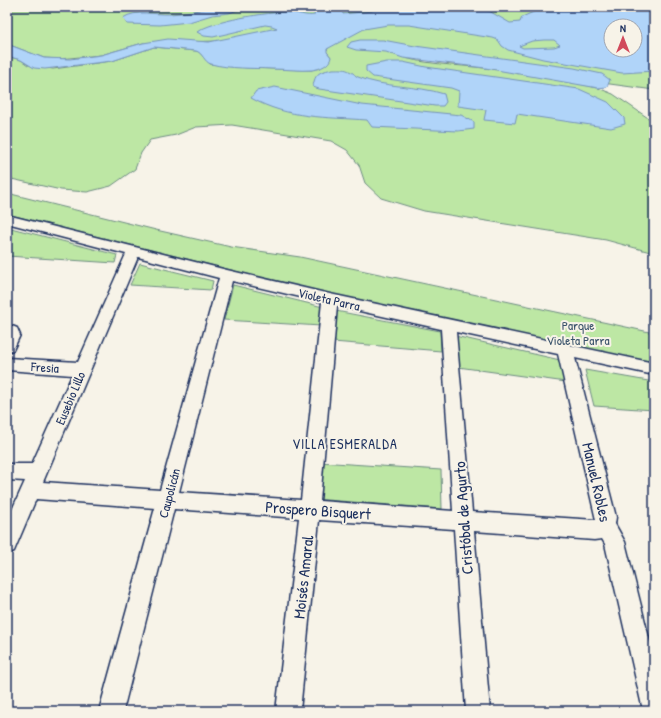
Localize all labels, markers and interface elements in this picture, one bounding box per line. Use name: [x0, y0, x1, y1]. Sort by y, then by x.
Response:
north arrow: [603, 18, 643, 58]
text: N: [620, 21, 626, 35]
street label: Violeta Parra: [296, 283, 362, 315]
park label: Parque Violeta Parra: [546, 316, 610, 349]
street label: Fresia: [29, 357, 60, 377]
street label: Eusebio Lillo: [51, 369, 89, 427]
district label: VILLA ESMERALDA: [292, 434, 398, 453]
street label: Manuel Robles: [577, 440, 617, 524]
street label: Cristóbal de Agurto: [448, 460, 478, 575]
street label: Caupolicán: [154, 466, 184, 520]
street label: Prospero Bisquert: [265, 495, 372, 525]
street label: Moisés Amaral: [288, 534, 318, 620]

